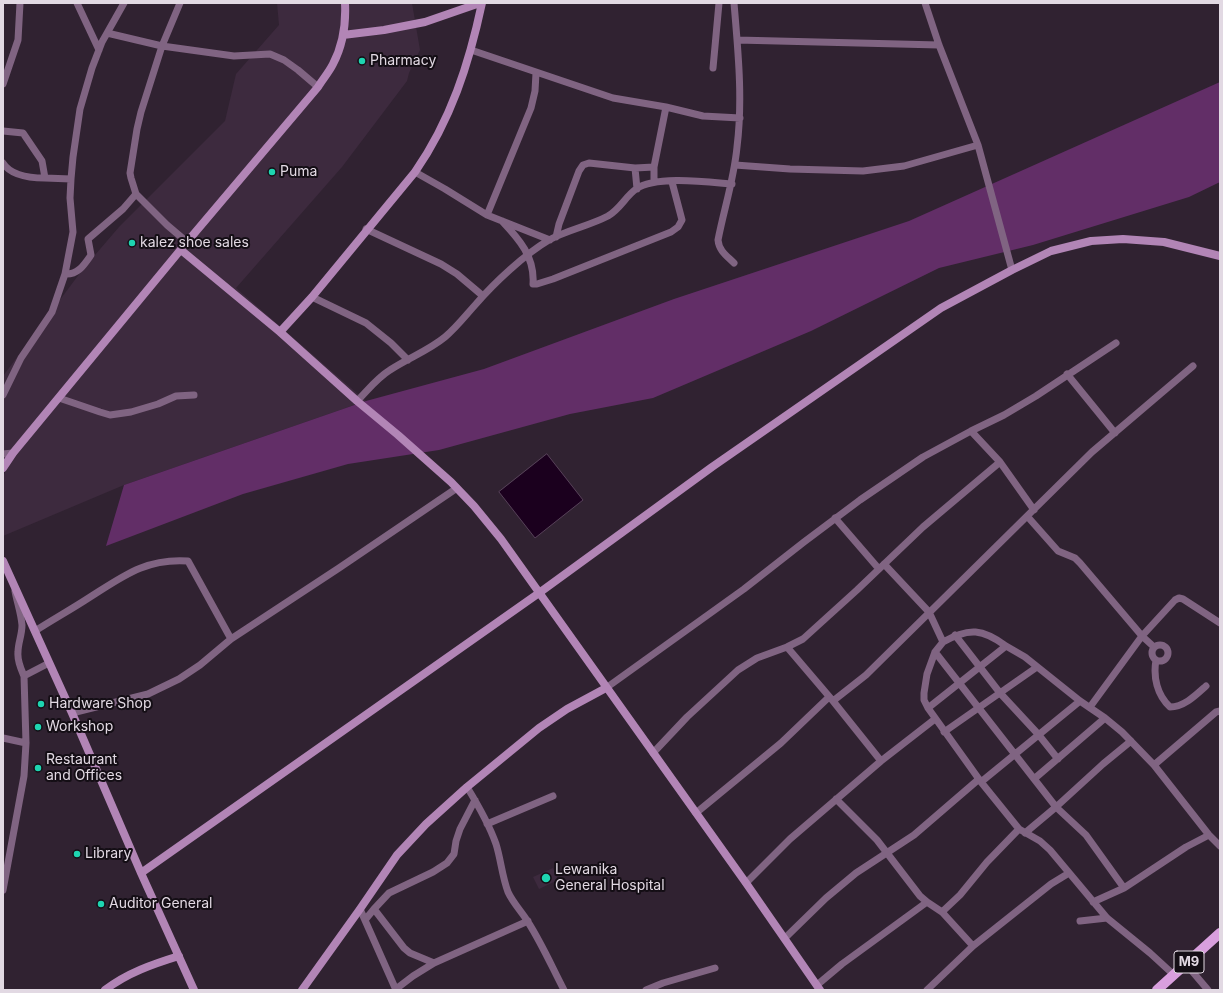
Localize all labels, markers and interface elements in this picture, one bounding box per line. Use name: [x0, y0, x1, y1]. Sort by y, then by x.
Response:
place label: Pharmacy: [370, 53, 436, 69]
marker: Pharmacy: [357, 56, 367, 66]
place label: Puma: [280, 164, 317, 180]
marker: Puma: [267, 167, 277, 177]
place label: kalez shoe sales: [140, 235, 249, 251]
marker: kalez shoe sales: [127, 238, 137, 248]
place label: Hardware Shop: [49, 696, 152, 712]
marker: Hardware Shop: [36, 699, 46, 709]
place label: Workshop: [46, 719, 113, 735]
marker: Workshop: [33, 722, 43, 732]
place label: Restaurant and Offices: [46, 752, 122, 784]
marker: Restaurant and Offices: [33, 763, 43, 773]
place label: Library: [85, 846, 131, 862]
marker: Library: [72, 849, 82, 859]
place label: Lewanika General Hospital: [555, 862, 665, 894]
marker: Lewanika General Hospital: [540, 872, 552, 884]
place label: Auditor General: [109, 896, 213, 912]
marker: Auditor General: [96, 899, 106, 909]
road number: M9: [1174, 951, 1204, 973]

